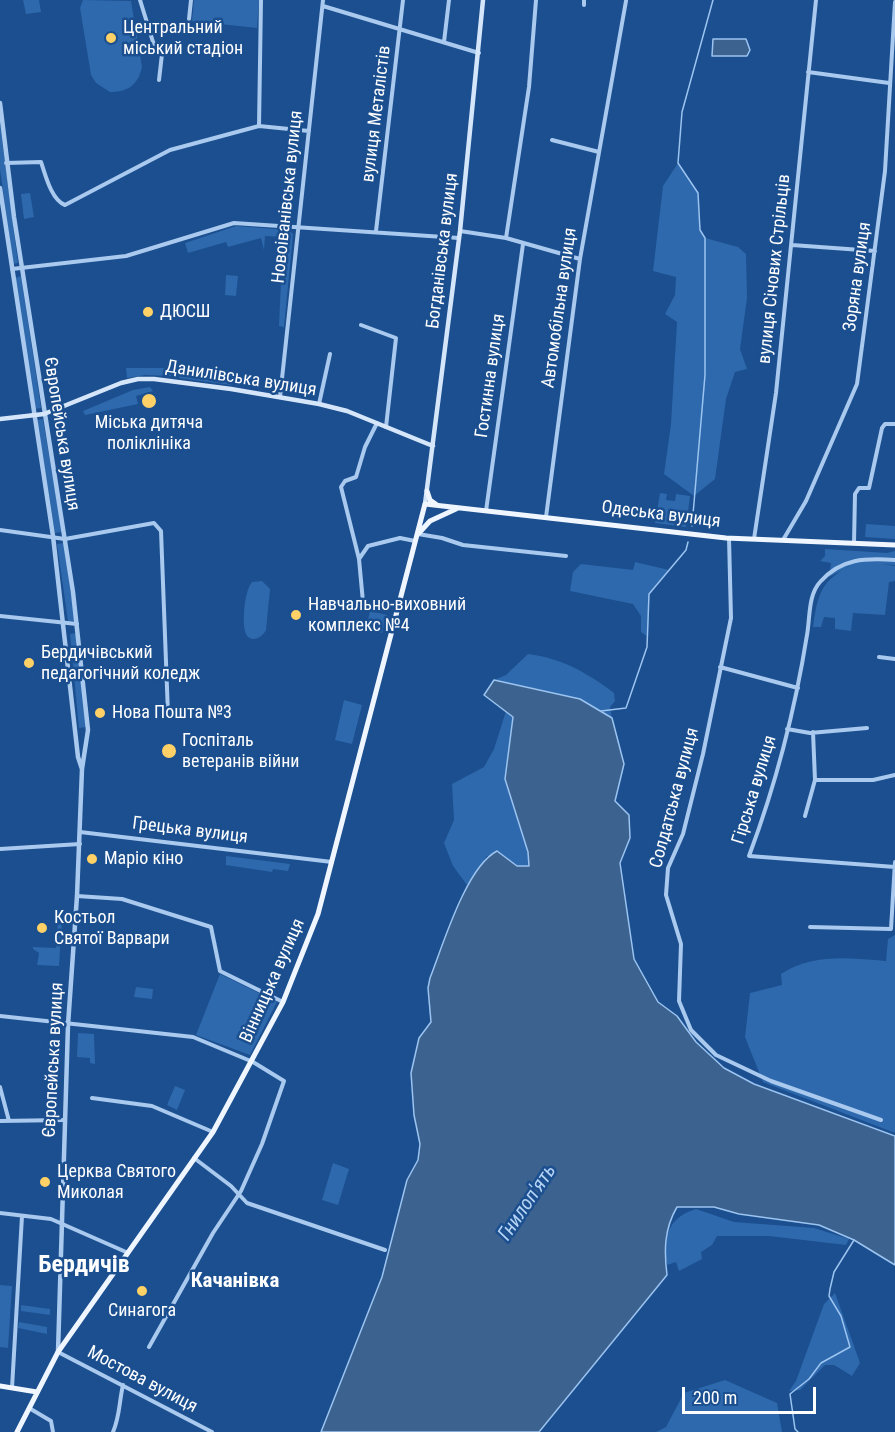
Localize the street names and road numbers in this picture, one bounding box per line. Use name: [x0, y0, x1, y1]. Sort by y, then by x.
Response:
street label: вулиця Металістів: [358, 45, 396, 183]
street label: Новоіванівська вулиця: [268, 110, 308, 284]
street label: Богданівська вулиця: [423, 172, 463, 330]
street label: вулиця Січових Стрільців: [754, 173, 796, 365]
street label: Зоряна вулиця: [840, 221, 876, 333]
street label: Автомобільна вулиця: [538, 226, 582, 390]
street label: Гостинна вулиця: [472, 313, 510, 439]
street label: Європейська вулиця: [38, 356, 84, 512]
street label: Данилівська вулиця: [164, 356, 318, 402]
street label: Одеська вулиця: [600, 497, 722, 533]
street label: Солдатська вулиця: [646, 725, 704, 871]
street label: Гірська вулиця: [728, 733, 782, 847]
street label: Грецька вулиця: [131, 813, 249, 849]
street label: Вінницька вулиця: [236, 916, 310, 1046]
street label: Європейська вулиця: [39, 982, 69, 1138]
street label: Мостова вулиця: [83, 1342, 201, 1418]

